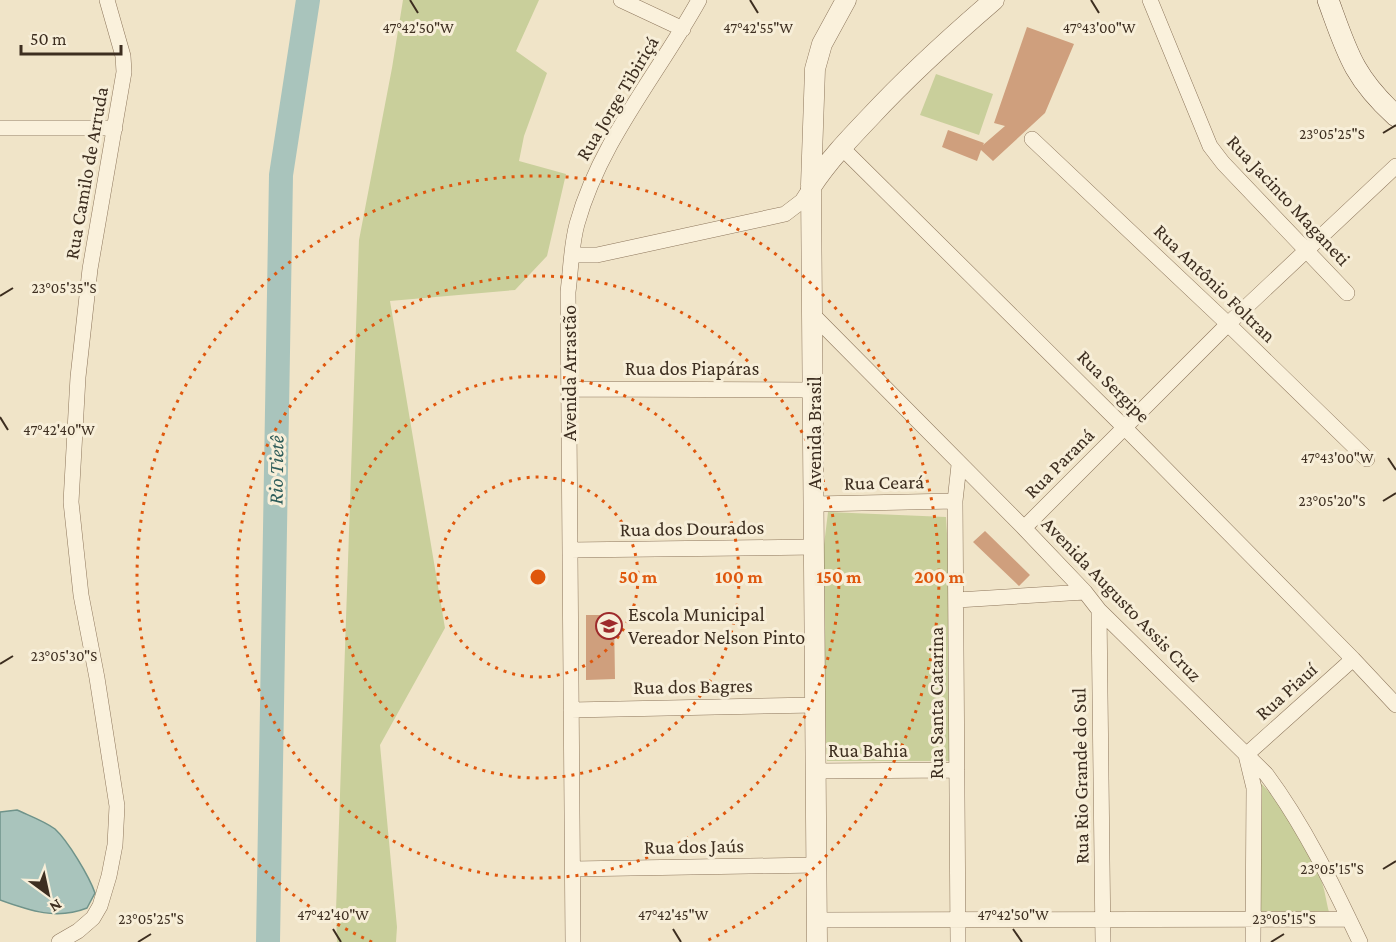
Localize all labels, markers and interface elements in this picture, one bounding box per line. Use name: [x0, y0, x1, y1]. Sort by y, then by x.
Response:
scale bar: [21, 18, 122, 56]
text: 47°42'50"W: [382, 20, 454, 36]
text: 47°42'55"W: [723, 20, 793, 36]
text: 47°43'00"W: [1063, 20, 1136, 36]
text: 50 m: [30, 29, 67, 49]
street label: Rua Jorge Tibiriçá: [571, 32, 664, 164]
street label: Rua Camilo de Arruda: [60, 85, 112, 261]
text: 23°05'25"S: [1299, 126, 1365, 142]
street label: Rua Jacinto Maganeti: [1222, 130, 1355, 270]
street label: Rua Antônio Foltran: [1150, 219, 1281, 347]
text: 23°05'35"S: [31, 280, 97, 296]
street label: Avenida Arrastão: [558, 305, 580, 441]
street label: Rua Sergipe: [1072, 345, 1155, 428]
street label: Rua dos Piapáras: [625, 357, 759, 380]
street label: Avenida Brasil: [803, 376, 825, 490]
text: 47°42'40"W: [23, 422, 95, 438]
street label: Rua Paraná: [1020, 424, 1098, 502]
water label: Rio Tietê: [263, 434, 289, 505]
text: 47°43'00"W: [1301, 450, 1374, 466]
street label: Rua Ceará: [844, 470, 924, 494]
text: 23°05'20"S: [1299, 493, 1365, 509]
street label: Avenida Augusto Assis Cruz: [1037, 512, 1206, 687]
street label: Rua dos Dourados: [619, 516, 765, 540]
centre of rings: [528, 567, 548, 587]
text: 50 m: [619, 567, 658, 587]
text: 100 m: [715, 567, 763, 587]
text: 150 m: [816, 567, 862, 587]
text: 200 m: [914, 567, 965, 587]
place label: Escola Municipal Vereador Nelson Pinto: [628, 603, 805, 648]
school or university icon: Escola Municipal Vereador Nelson Pinto: [594, 611, 624, 641]
street label: Rua Santa Catarina: [925, 627, 947, 779]
text: 23°05'30"S: [31, 648, 97, 664]
street label: Rua Piauí: [1251, 657, 1322, 724]
street label: Rua dos Bagres: [633, 674, 753, 699]
street label: Rua Rio Grande do Sul: [1067, 688, 1093, 864]
street label: Rua Bahia: [828, 739, 908, 761]
street label: Rua dos Jaús: [644, 834, 744, 859]
text: 23°05'15"S: [1300, 861, 1364, 877]
north arrow: [18, 864, 78, 924]
text: N: [47, 896, 65, 916]
text: 47°42'40"W: [297, 907, 369, 923]
text: 47°42'45"W: [638, 907, 708, 923]
text: 47°42'50"W: [977, 907, 1049, 923]
text: 23°05'25"S: [118, 911, 184, 927]
text: 23°05'15"S: [1252, 911, 1316, 927]

